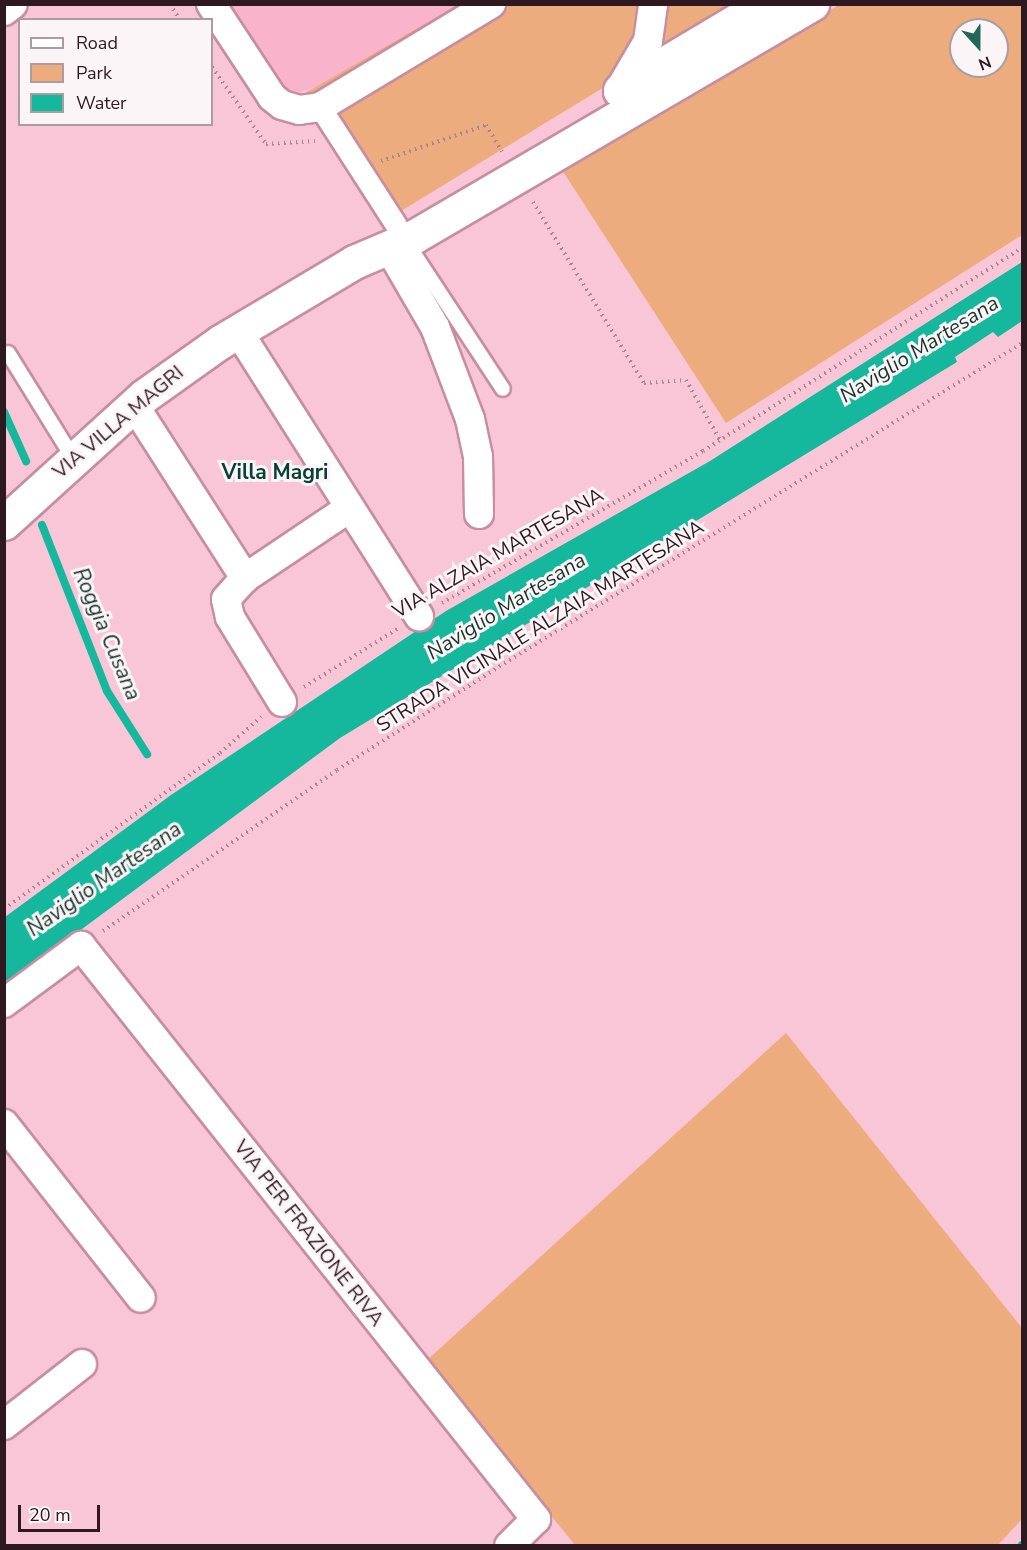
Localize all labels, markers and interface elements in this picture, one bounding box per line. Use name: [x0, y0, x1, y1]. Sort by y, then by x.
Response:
legend: [18, 18, 213, 126]
north arrow: [949, 18, 1009, 78]
text: Road: [76, 31, 118, 55]
text: N: [975, 51, 994, 75]
text: Park: [76, 61, 112, 85]
text: Water: [76, 91, 127, 115]
water label: Naviglio Martesana: [835, 290, 1003, 408]
street label: VIA VILLA MAGRI: [48, 360, 188, 484]
district label: Villa Magri: [222, 459, 328, 485]
street label: VIA ALZAIA MARTESANA: [388, 483, 608, 623]
street label: STRADA VICINALE ALZAIA MARTESANA: [372, 515, 708, 737]
water label: Naviglio Martesana: [422, 547, 590, 665]
water label: Roggia Cusana: [68, 564, 146, 704]
water label: Naviglio Martesana: [22, 816, 186, 942]
street label: VIA PER FRAZIONE RIVA: [229, 1135, 389, 1331]
scale bar: [21, 1493, 104, 1531]
text: 20 m: [29, 1503, 71, 1527]

